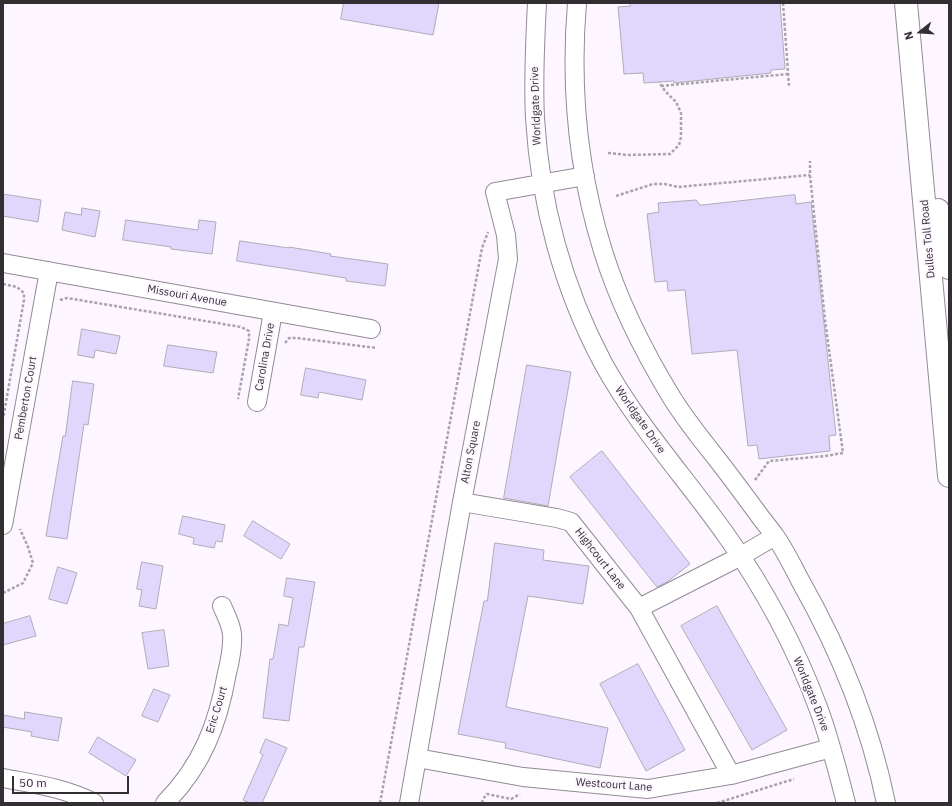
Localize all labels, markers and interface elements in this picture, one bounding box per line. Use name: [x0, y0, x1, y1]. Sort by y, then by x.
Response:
north arrow: [900, 12, 940, 52]
text: N: [901, 30, 916, 41]
street label: Worldgate Drive: [528, 66, 544, 146]
street label: Dulles Toll Road: [918, 199, 938, 279]
street label: Missouri Avenue: [146, 282, 228, 310]
street label: Carolina Drive: [253, 322, 277, 392]
street label: Pemberton Court: [12, 355, 40, 441]
street label: Worldgate Drive: [612, 384, 668, 456]
street label: Alton Square: [458, 419, 484, 485]
street label: Highcourt Lane: [572, 526, 628, 592]
street label: Worldgate Drive: [790, 655, 832, 733]
street label: Eric Court: [204, 685, 230, 735]
scale bar: [14, 768, 131, 794]
text: 50 m: [19, 775, 47, 790]
street label: Westcourt Lane: [575, 776, 653, 794]

